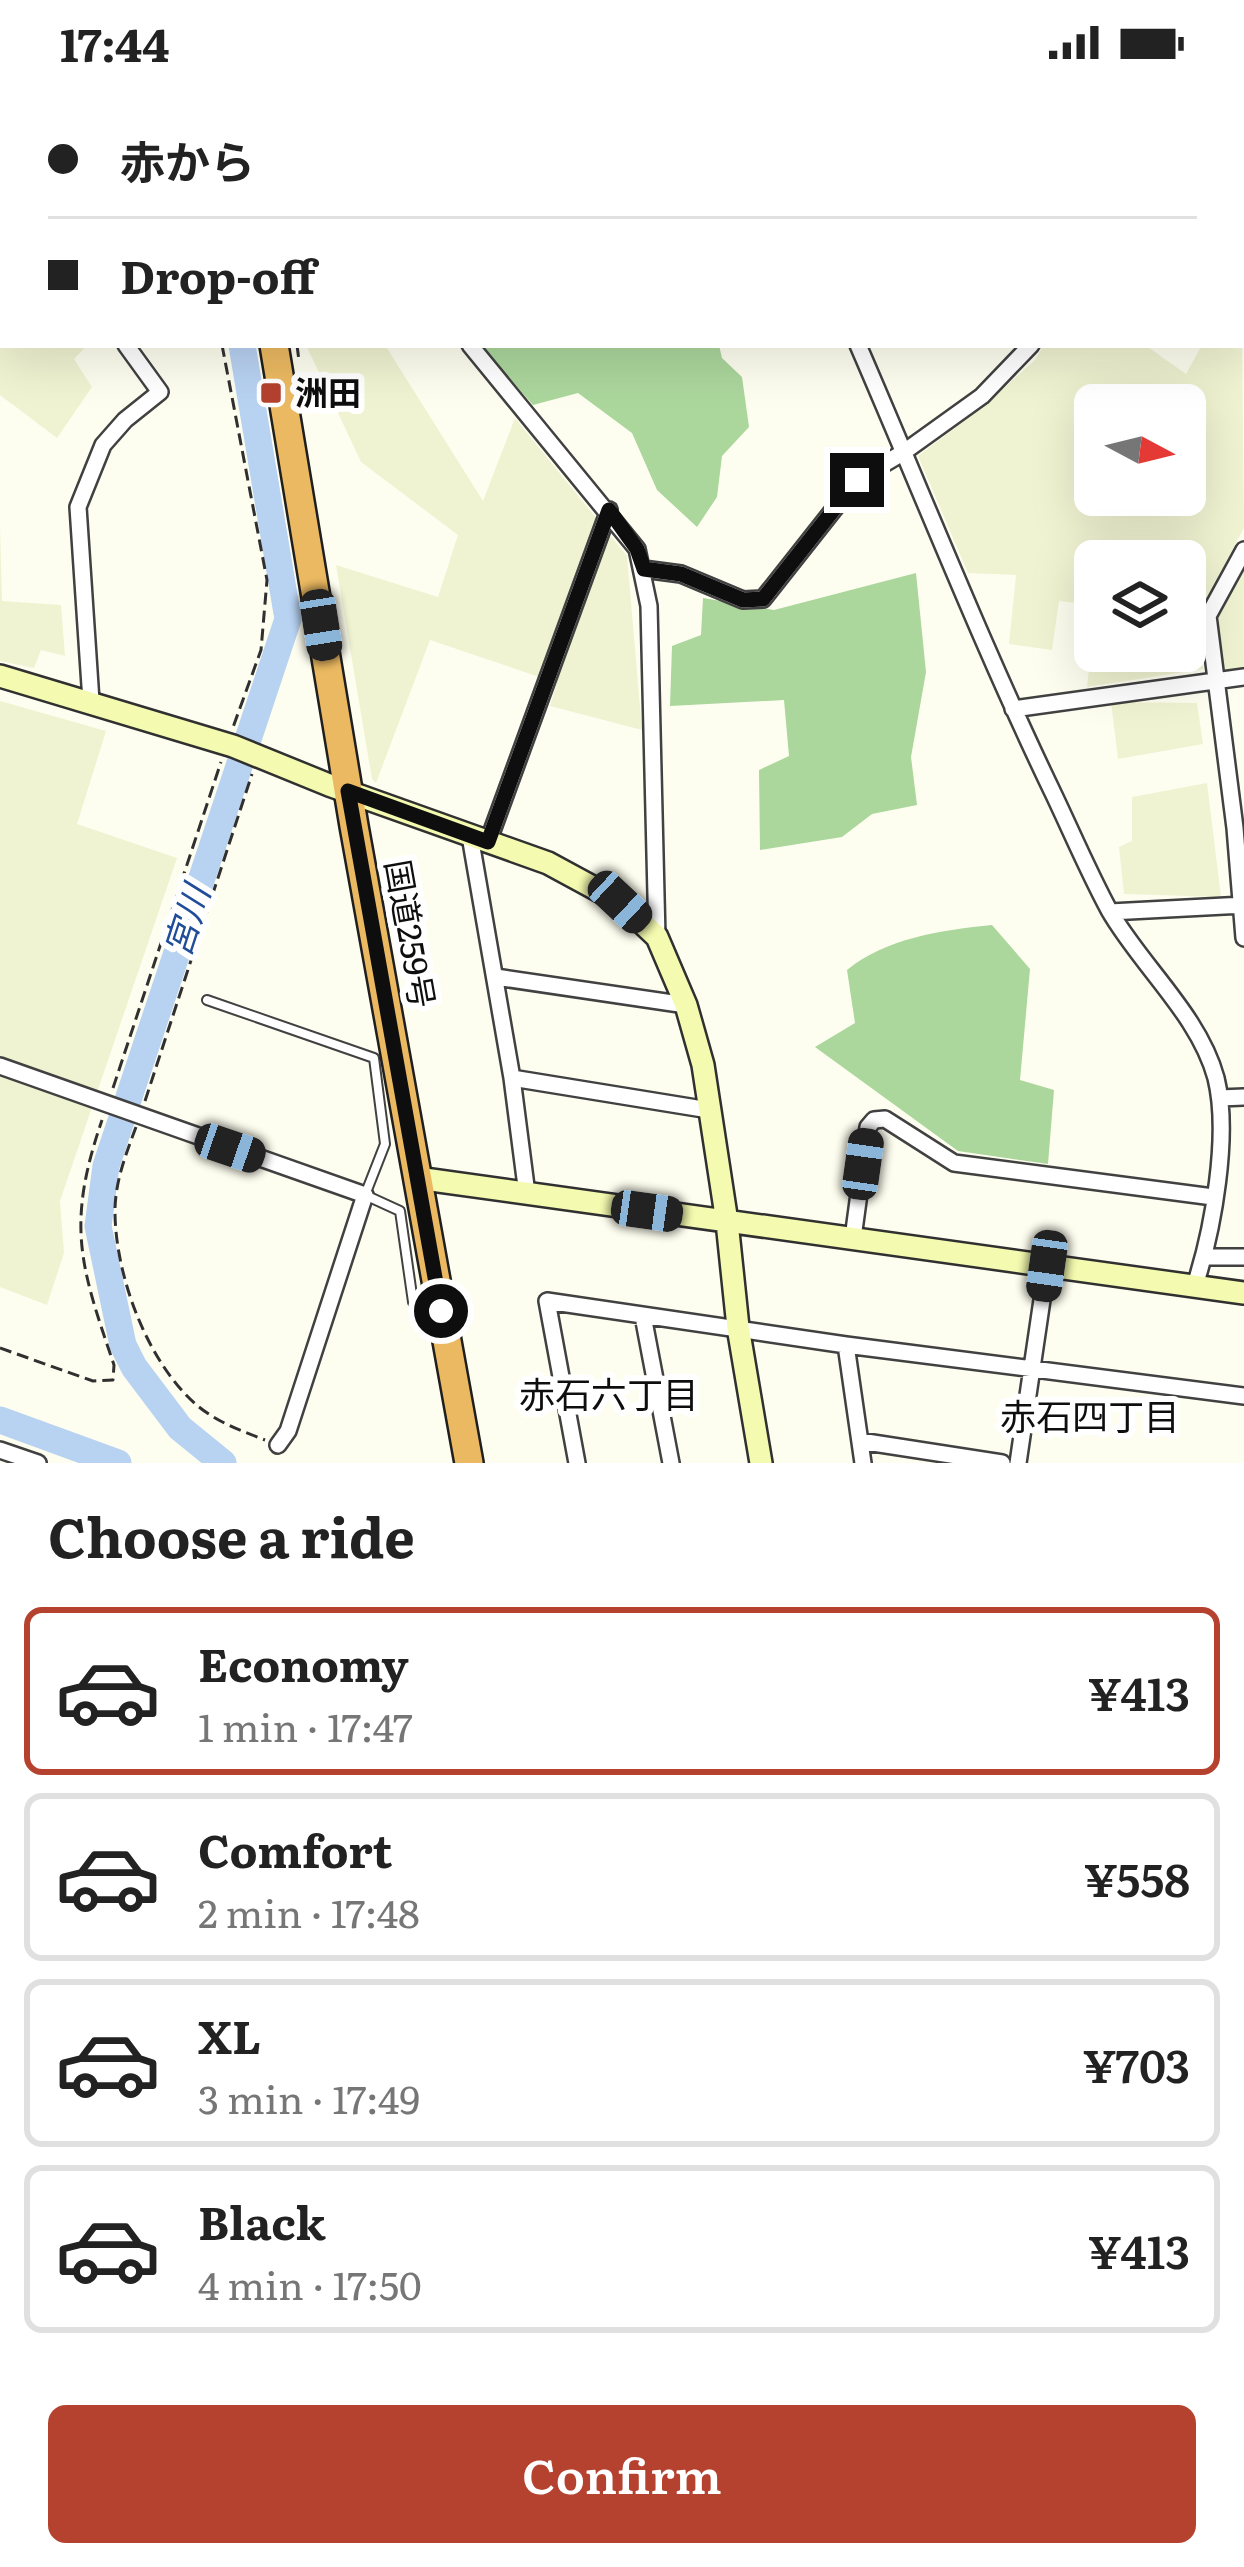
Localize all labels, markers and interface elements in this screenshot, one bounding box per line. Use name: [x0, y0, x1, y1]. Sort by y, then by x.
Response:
text: 17:44: [60, 9, 169, 76]
text: 赤から: [120, 126, 255, 193]
text: Drop-off: [120, 241, 316, 308]
place label: 洲田: [295, 366, 361, 415]
marker: 洲田: [258, 380, 284, 406]
north arrow: [1074, 384, 1206, 516]
map controls: [1074, 384, 1206, 672]
route end: [830, 453, 884, 507]
button: layers: [1074, 540, 1206, 672]
car: [298, 587, 344, 663]
street label: 国道259号: [375, 856, 450, 1012]
car: [581, 864, 659, 940]
water label: 宮川: [148, 874, 222, 963]
car: [190, 1119, 270, 1177]
car: [840, 1126, 886, 1202]
car: [609, 1188, 685, 1234]
car: [1024, 1228, 1070, 1304]
route start: [414, 1284, 468, 1338]
district label: 赤石六丁目: [519, 1366, 699, 1419]
district label: 赤石四丁目: [1000, 1388, 1180, 1441]
text: Choose a ride: [48, 1494, 415, 1575]
text: Economy: [198, 1629, 409, 1696]
icon: car: [54, 1637, 162, 1745]
text: ¥413: [1088, 1658, 1190, 1725]
text: 1 min · 17:47: [198, 1696, 413, 1754]
text: Comfort: [198, 1815, 392, 1882]
icon: car: [54, 1823, 162, 1931]
text: ¥558: [1084, 1844, 1190, 1911]
text: 2 min · 17:48: [198, 1882, 420, 1940]
text: XL: [198, 2001, 261, 2068]
icon: car: [54, 2009, 162, 2117]
text: ¥703: [1082, 2030, 1190, 2097]
text: 3 min · 17:49: [198, 2068, 420, 2126]
text: Black: [198, 2187, 326, 2254]
icon: car: [54, 2195, 162, 2303]
text: ¥413: [1088, 2216, 1190, 2283]
text: 4 min · 17:50: [198, 2254, 422, 2312]
button: Confirm: [48, 2405, 1196, 2543]

